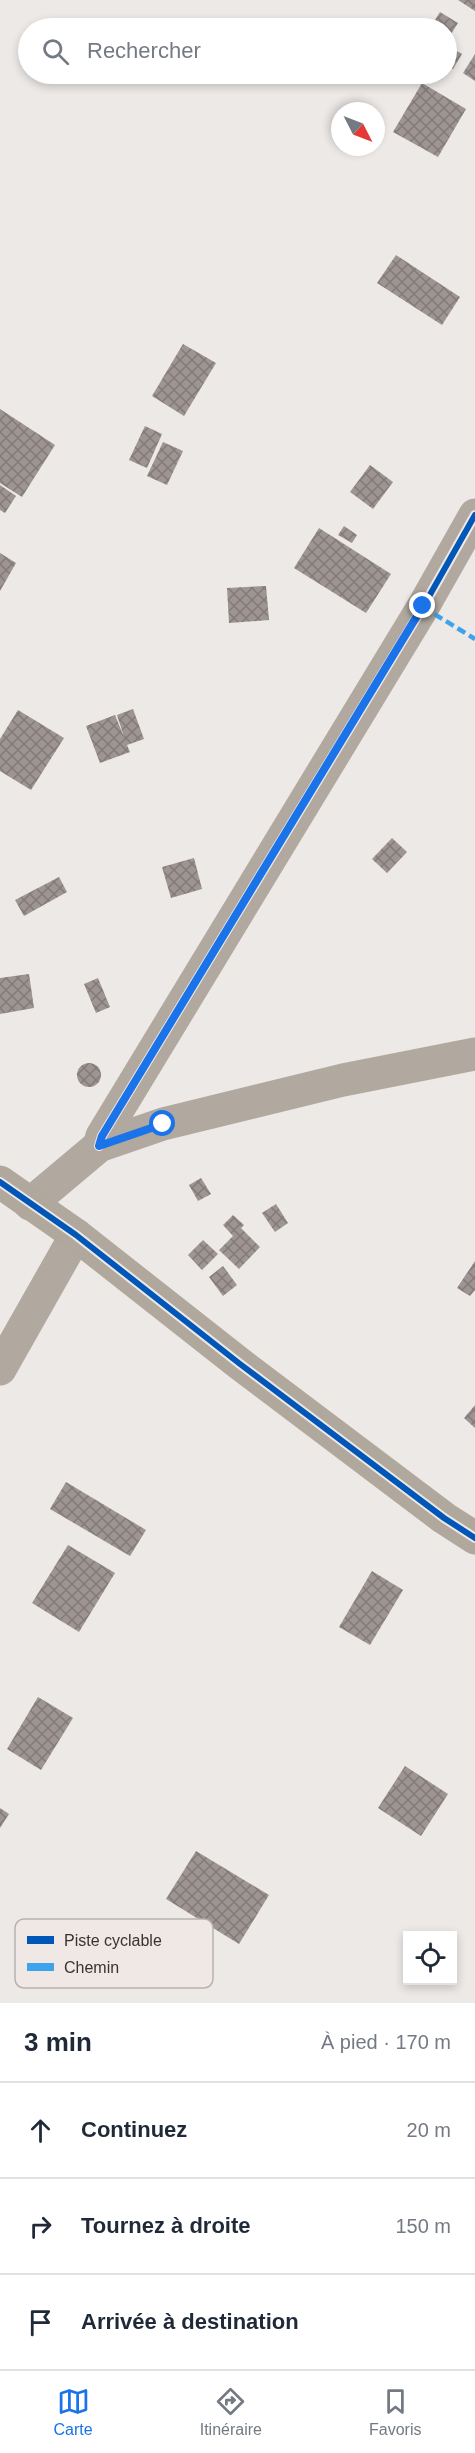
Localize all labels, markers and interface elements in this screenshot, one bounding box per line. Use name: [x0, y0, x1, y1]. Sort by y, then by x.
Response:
search box: [18, 18, 457, 84]
icon: search: [39, 35, 72, 68]
text: Rechercher: [87, 38, 201, 63]
north arrow: [331, 102, 385, 156]
route end: [409, 592, 435, 618]
route start: [149, 1110, 175, 1136]
legend: [15, 1919, 213, 1988]
map controls: [403, 1931, 457, 1985]
button: locate: [403, 1931, 457, 1985]
text: Piste cyclable: [64, 1932, 162, 1949]
text: Chemin: [64, 1959, 119, 1976]
text: 3 min: [24, 2027, 92, 2057]
text: À pied · 170 m: [321, 2031, 451, 2053]
icon: ahead: [24, 2114, 57, 2147]
text: Continuez: [81, 2117, 187, 2142]
text: 20 m: [407, 2119, 451, 2141]
icon: right: [24, 2210, 57, 2243]
text: Tournez à droite: [81, 2213, 251, 2238]
text: 150 m: [395, 2215, 451, 2237]
icon: arrive: [24, 2306, 57, 2339]
text: Arrivée à destination: [81, 2309, 299, 2334]
tab: Carte: [54, 2385, 93, 2439]
tab: Itinéraire: [200, 2385, 262, 2439]
tab: Favoris: [369, 2385, 421, 2439]

